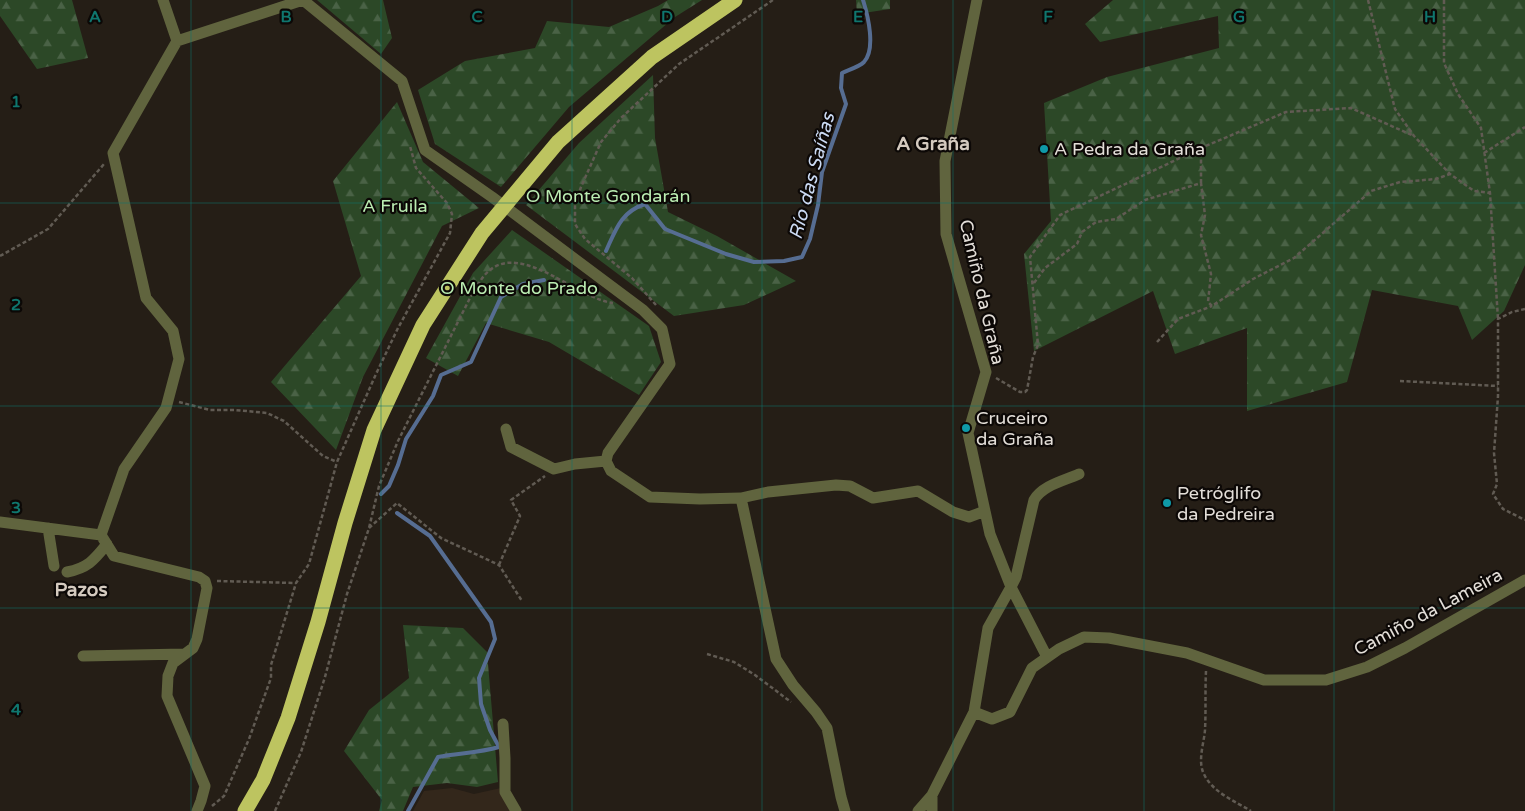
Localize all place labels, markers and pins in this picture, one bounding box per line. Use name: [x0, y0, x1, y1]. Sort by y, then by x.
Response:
place label: A Pedra da Graña: [1054, 138, 1205, 160]
marker: A Pedra da Graña: [1038, 143, 1050, 155]
place label: Cruceiro da Graña: [976, 407, 1054, 450]
marker: Cruceiro da Graña: [960, 422, 972, 434]
place label: Petróglifo da Pedreira: [1177, 482, 1275, 525]
marker: Petróglifo da Pedreira: [1161, 497, 1173, 509]

